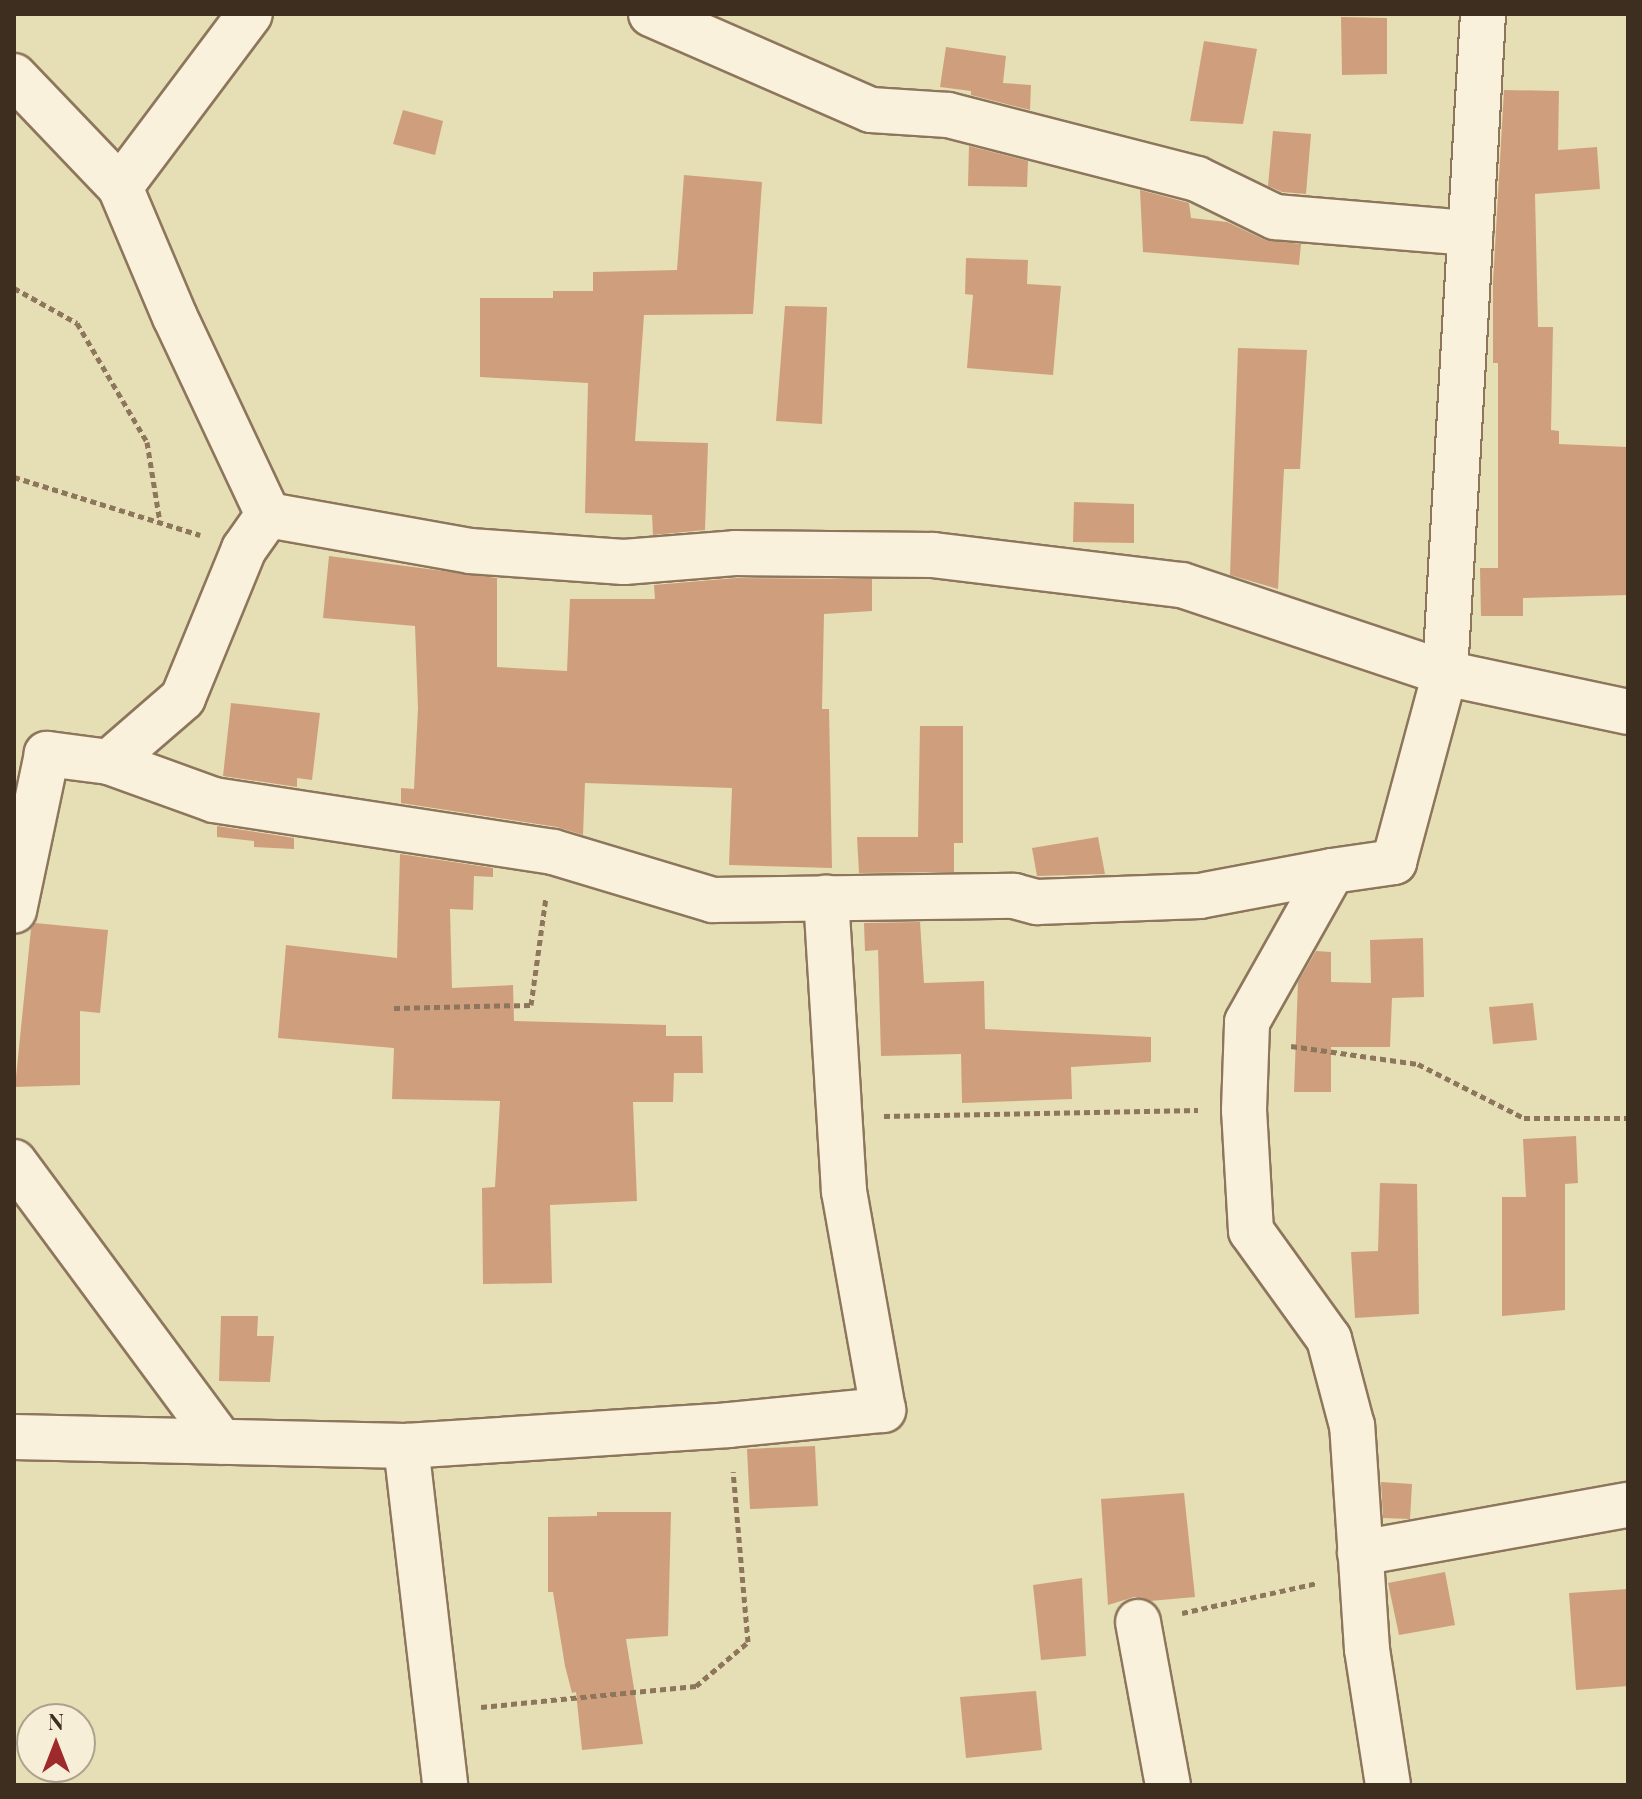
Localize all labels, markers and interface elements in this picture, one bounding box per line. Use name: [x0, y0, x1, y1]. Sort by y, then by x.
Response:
north arrow: [16, 1703, 96, 1783]
text: N: [48, 1706, 64, 1736]

